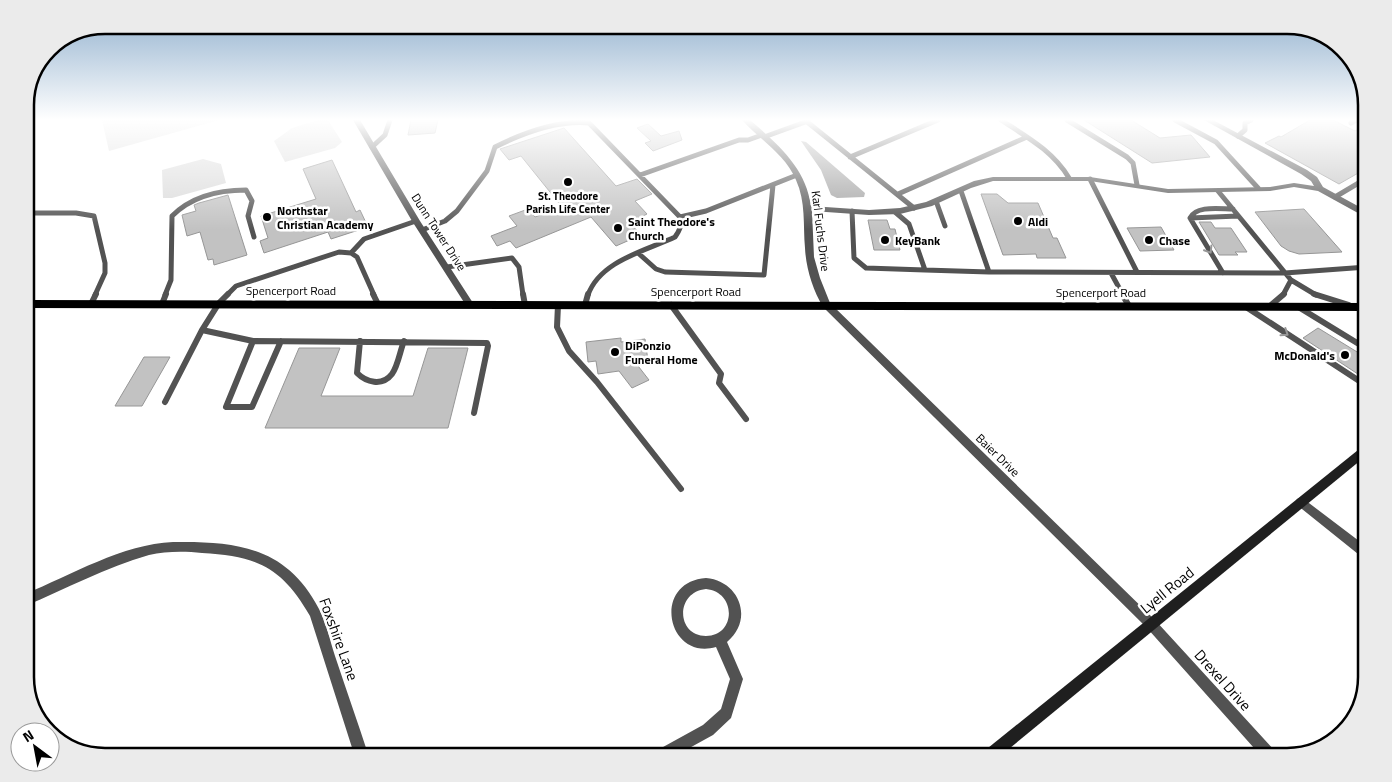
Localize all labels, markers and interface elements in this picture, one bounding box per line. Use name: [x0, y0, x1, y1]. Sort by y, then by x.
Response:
marker: St. Theodore Parish Life Center: [562, 176, 574, 188]
place label: St. Theodore Parish Life Center: [526, 188, 610, 217]
street label: Dunn Tower Drive: [407, 189, 471, 275]
street label: Karl Fuchs Drive: [807, 190, 835, 272]
place label: Northstar Christian Academy: [277, 201, 374, 234]
marker: Northstar Christian Academy: [261, 211, 273, 223]
place label: Saint Theodore's Church: [628, 212, 715, 245]
place label: Aldi: [1028, 212, 1048, 231]
marker: Aldi: [1012, 215, 1024, 227]
marker: Saint Theodore's Church: [612, 222, 624, 234]
place label: KeyBank: [895, 231, 941, 250]
place label: Chase: [1159, 231, 1190, 250]
marker: KeyBank: [879, 234, 891, 246]
marker: Chase: [1143, 234, 1155, 246]
one-way arrow: [1202, 244, 1212, 253]
street label: Spencerport Road: [246, 281, 336, 300]
street label: Spencerport Road: [651, 282, 741, 301]
street label: Spencerport Road: [1056, 283, 1146, 302]
one-way arrow: [1279, 327, 1289, 336]
place label: DiPonzio Funeral Home: [625, 336, 698, 369]
marker: DiPonzio Funeral Home: [609, 346, 621, 358]
place label: McDonald's: [1274, 346, 1335, 365]
marker: McDonald's: [1339, 349, 1351, 361]
street label: Baier Drive: [972, 429, 1024, 481]
street label: Lyell Road: [1135, 561, 1199, 619]
street label: Foxshire Lane: [313, 594, 365, 684]
street label: Drexel Drive: [1189, 644, 1257, 716]
north arrow: [10, 722, 60, 772]
text: N: [18, 724, 38, 747]

